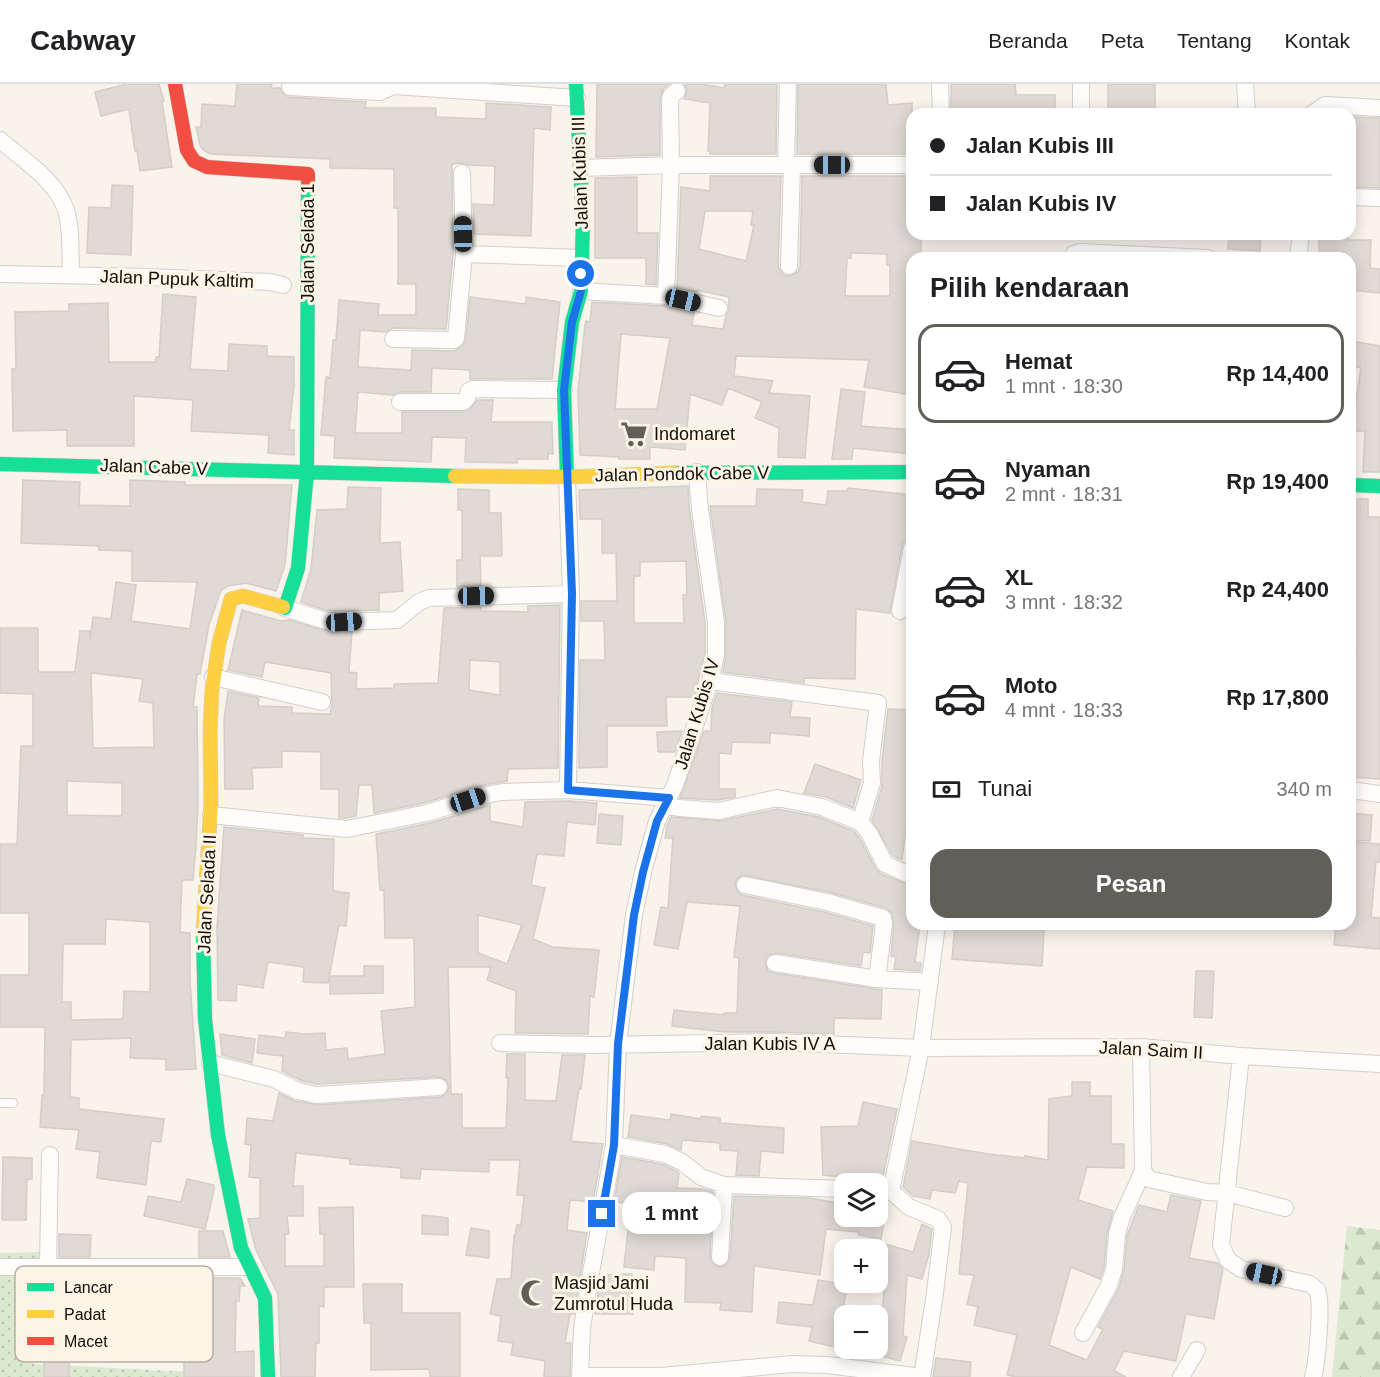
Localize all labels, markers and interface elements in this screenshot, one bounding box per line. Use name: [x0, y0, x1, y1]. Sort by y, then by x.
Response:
text: Cabway: [30, 25, 136, 56]
text: Beranda: [988, 29, 1068, 52]
text: Peta: [1101, 29, 1144, 52]
text: Tentang: [1177, 29, 1252, 52]
text: Kontak: [1285, 29, 1350, 52]
street label: Jalan Kubis III: [568, 116, 592, 230]
text: Jalan Kubis III: [966, 133, 1114, 158]
car: [814, 156, 850, 174]
street label: Jalan Selada 1: [298, 183, 318, 303]
text: Jalan Kubis IV: [966, 191, 1116, 216]
car: [454, 216, 472, 252]
route start: [567, 260, 594, 287]
street label: Jalan Pupuk Kaltim: [100, 266, 254, 292]
text: Pilih kendaraan: [930, 273, 1130, 303]
car: [663, 287, 703, 313]
icon: car: [933, 347, 987, 401]
text: Hemat: [1005, 349, 1072, 374]
text: Rp 14,400: [1226, 361, 1329, 386]
text: 1 mnt · 18:30: [1005, 375, 1123, 397]
supermarket icon: Indomaret: [619, 419, 649, 449]
place label: Indomaret: [654, 424, 735, 444]
street label: Jalan Cabe V: [100, 455, 208, 479]
icon: car: [933, 455, 987, 509]
text: Nyaman: [1005, 457, 1091, 482]
street label: Jalan Pondok Cabe V: [595, 462, 769, 486]
text: Rp 19,400: [1226, 469, 1329, 494]
text: 2 mnt · 18:31: [1005, 483, 1123, 505]
icon: car: [933, 563, 987, 617]
text: XL: [1005, 565, 1033, 590]
text: Rp 24,400: [1226, 577, 1329, 602]
car: [458, 587, 494, 605]
text: 3 mnt · 18:32: [1005, 591, 1123, 613]
car: [326, 612, 362, 632]
street label: Jalan Kubis IV: [671, 656, 723, 772]
icon: car: [933, 671, 987, 725]
text: Moto: [1005, 673, 1058, 698]
text: Rp 17,800: [1226, 685, 1329, 710]
text: 4 mnt · 18:33: [1005, 699, 1123, 721]
icon: cash: [930, 773, 963, 806]
text: Tunai: [978, 776, 1032, 801]
text: 340 m: [1276, 778, 1332, 800]
car: [448, 786, 488, 814]
street label: Jalan Selada II: [194, 834, 220, 954]
button: Pesan: [930, 849, 1332, 918]
street label: Jalan Kubis IV A: [704, 1034, 836, 1054]
street label: Jalan Saim II: [1099, 1037, 1203, 1063]
map controls: [834, 1173, 888, 1359]
button: layers: [834, 1173, 888, 1227]
callout: 1 mnt: [623, 1193, 722, 1235]
route end: [588, 1200, 615, 1227]
text: 1 mnt: [645, 1202, 698, 1224]
button: +: [834, 1239, 888, 1293]
car: [1245, 1261, 1283, 1287]
legend: [15, 1266, 213, 1362]
place label: Masjid Jami Zumrotul Huda: [554, 1273, 674, 1314]
mosque icon: Masjid Jami Zumrotul Huda: [519, 1278, 549, 1308]
text: Lancar: [64, 1279, 114, 1296]
button: −: [834, 1305, 888, 1359]
text: Padat: [64, 1306, 106, 1323]
text: Macet: [64, 1333, 108, 1350]

